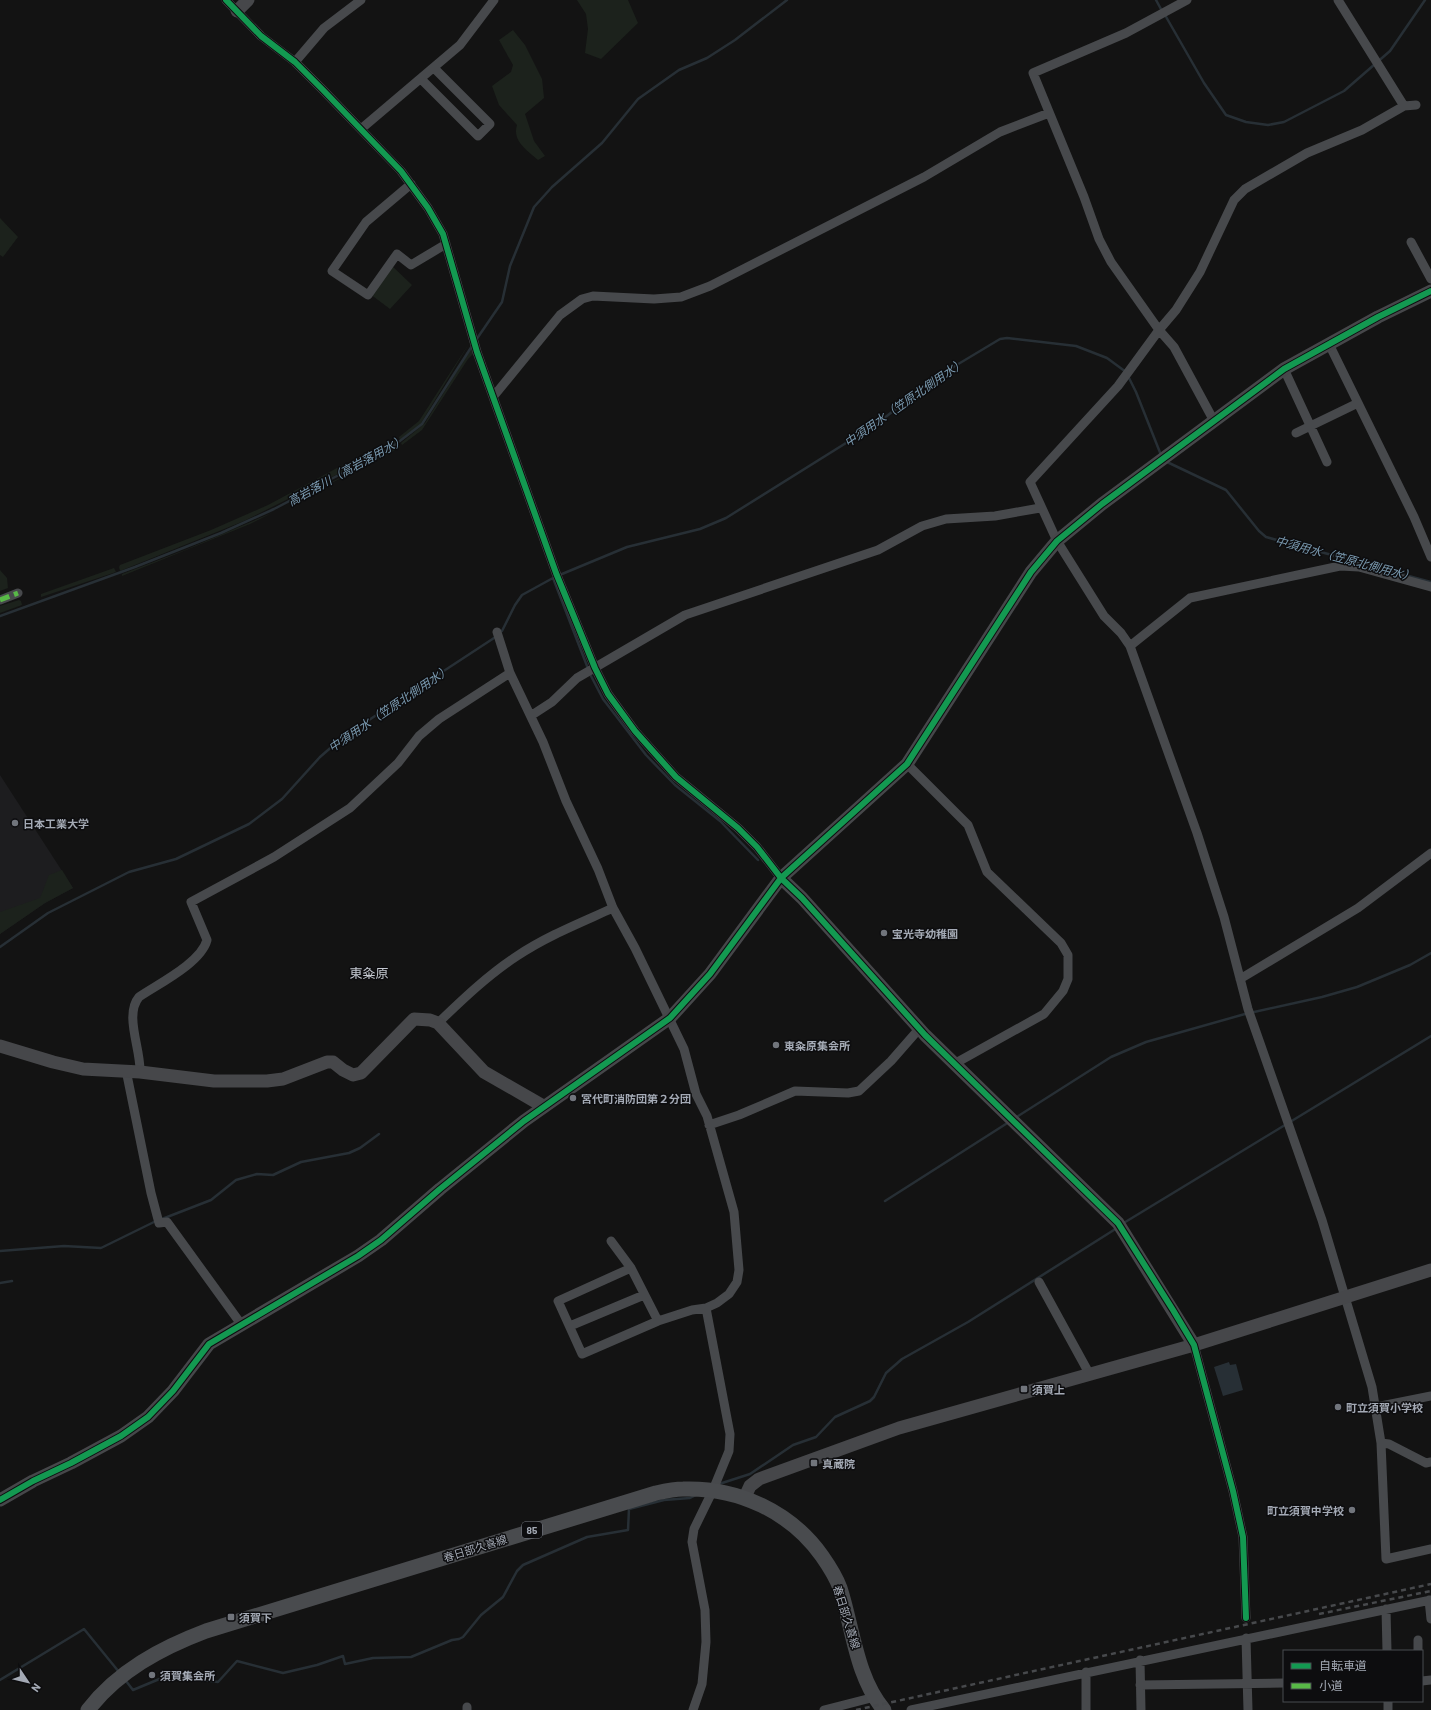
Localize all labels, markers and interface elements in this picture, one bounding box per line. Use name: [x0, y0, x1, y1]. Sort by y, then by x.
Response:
water label: 中須用水（笠原北側用水）: [841, 355, 967, 449]
water label: 高岩落川（高岩落用水）: [285, 432, 407, 508]
water label: 中須用水（笠原北側用水）: [1274, 533, 1416, 583]
water label: 中須用水（笠原北側用水）: [325, 662, 453, 754]
place label: 日本工業大学: [23, 817, 89, 830]
marker: 日本工業大学: [10, 818, 20, 828]
place label: 宝光寺幼稚園: [892, 927, 958, 940]
marker: 宝光寺幼稚園: [879, 928, 889, 938]
district label: 東粂原: [349, 965, 389, 981]
place label: 東粂原集会所: [784, 1039, 850, 1052]
marker: 東粂原集会所: [771, 1040, 781, 1050]
place label: 宮代町消防団第２分団: [581, 1092, 691, 1105]
marker: 宮代町消防団第２分団: [568, 1093, 578, 1103]
place label: 須賀上: [1032, 1383, 1065, 1396]
marker: 須賀上: [1019, 1384, 1029, 1394]
place label: 町立須賀小学校: [1346, 1401, 1423, 1414]
marker: 町立須賀小学校: [1333, 1402, 1343, 1412]
place label: 真蔵院: [822, 1457, 855, 1470]
marker: 真蔵院: [809, 1458, 819, 1468]
place label: 町立須賀中学校: [1267, 1504, 1344, 1517]
marker: 町立須賀中学校: [1347, 1505, 1357, 1515]
road number: 85: [522, 1522, 542, 1538]
street label: 春日部久喜線: [442, 1532, 508, 1564]
street label: 春日部久喜線: [831, 1584, 863, 1650]
place label: 須賀下: [239, 1611, 272, 1624]
marker: 須賀下: [226, 1612, 236, 1622]
legend: [1283, 1650, 1423, 1702]
text: 自転車道: [1319, 1658, 1367, 1672]
north arrow: [8, 1662, 48, 1702]
place label: 須賀集会所: [160, 1669, 215, 1682]
marker: 須賀集会所: [147, 1670, 157, 1680]
text: 小道: [1319, 1678, 1343, 1692]
text: N: [29, 1681, 44, 1695]

